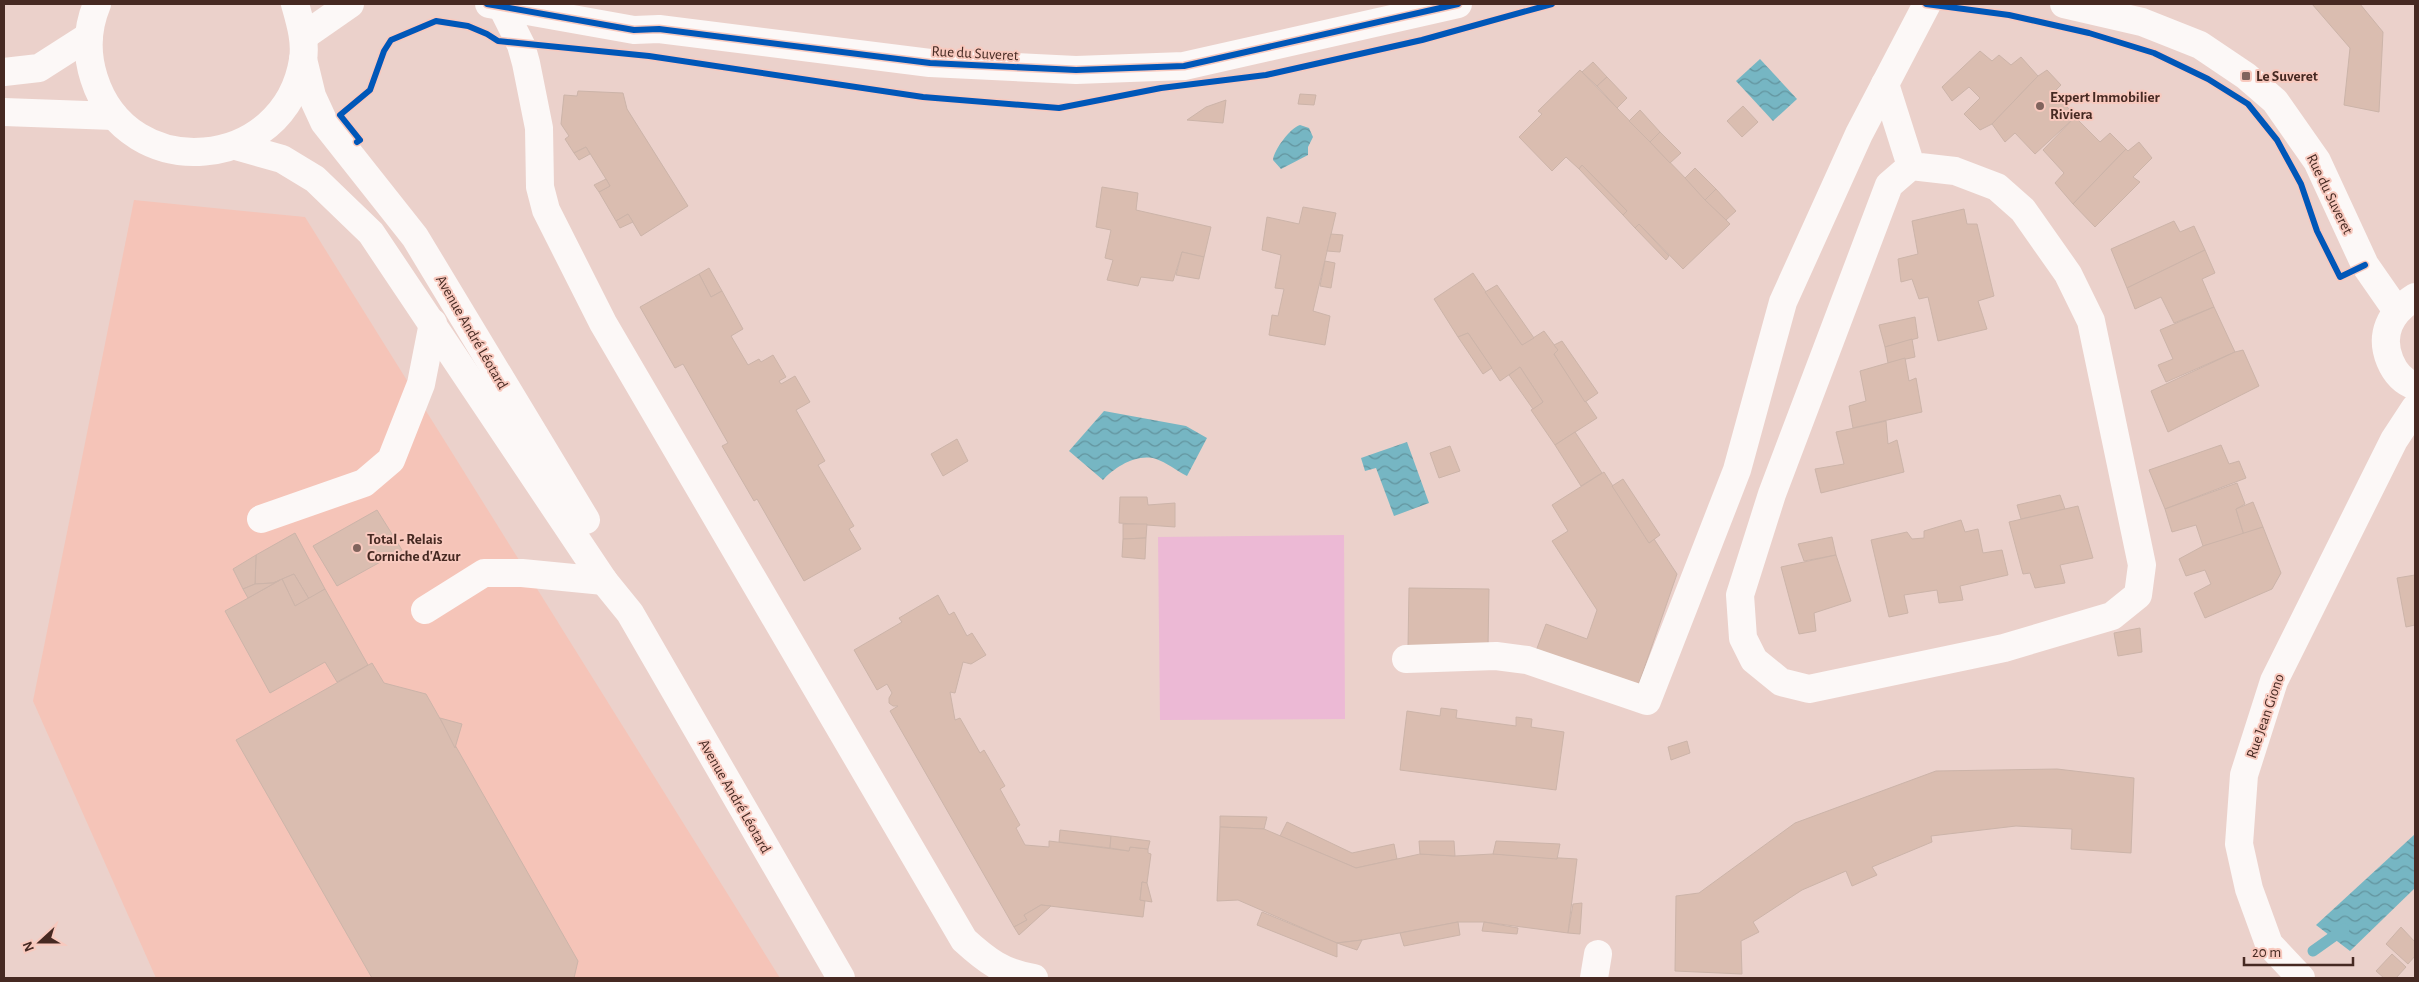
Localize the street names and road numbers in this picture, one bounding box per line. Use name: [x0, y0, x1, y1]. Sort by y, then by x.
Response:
street label: Rue du Suveret: [931, 44, 1019, 63]
street label: Rue du Suveret: [2304, 152, 2355, 237]
street label: Avenue André Léotard: [433, 273, 510, 392]
street label: Rue Jean Giono: [2244, 672, 2287, 760]
street label: Avenue André Léotard: [696, 737, 773, 856]

